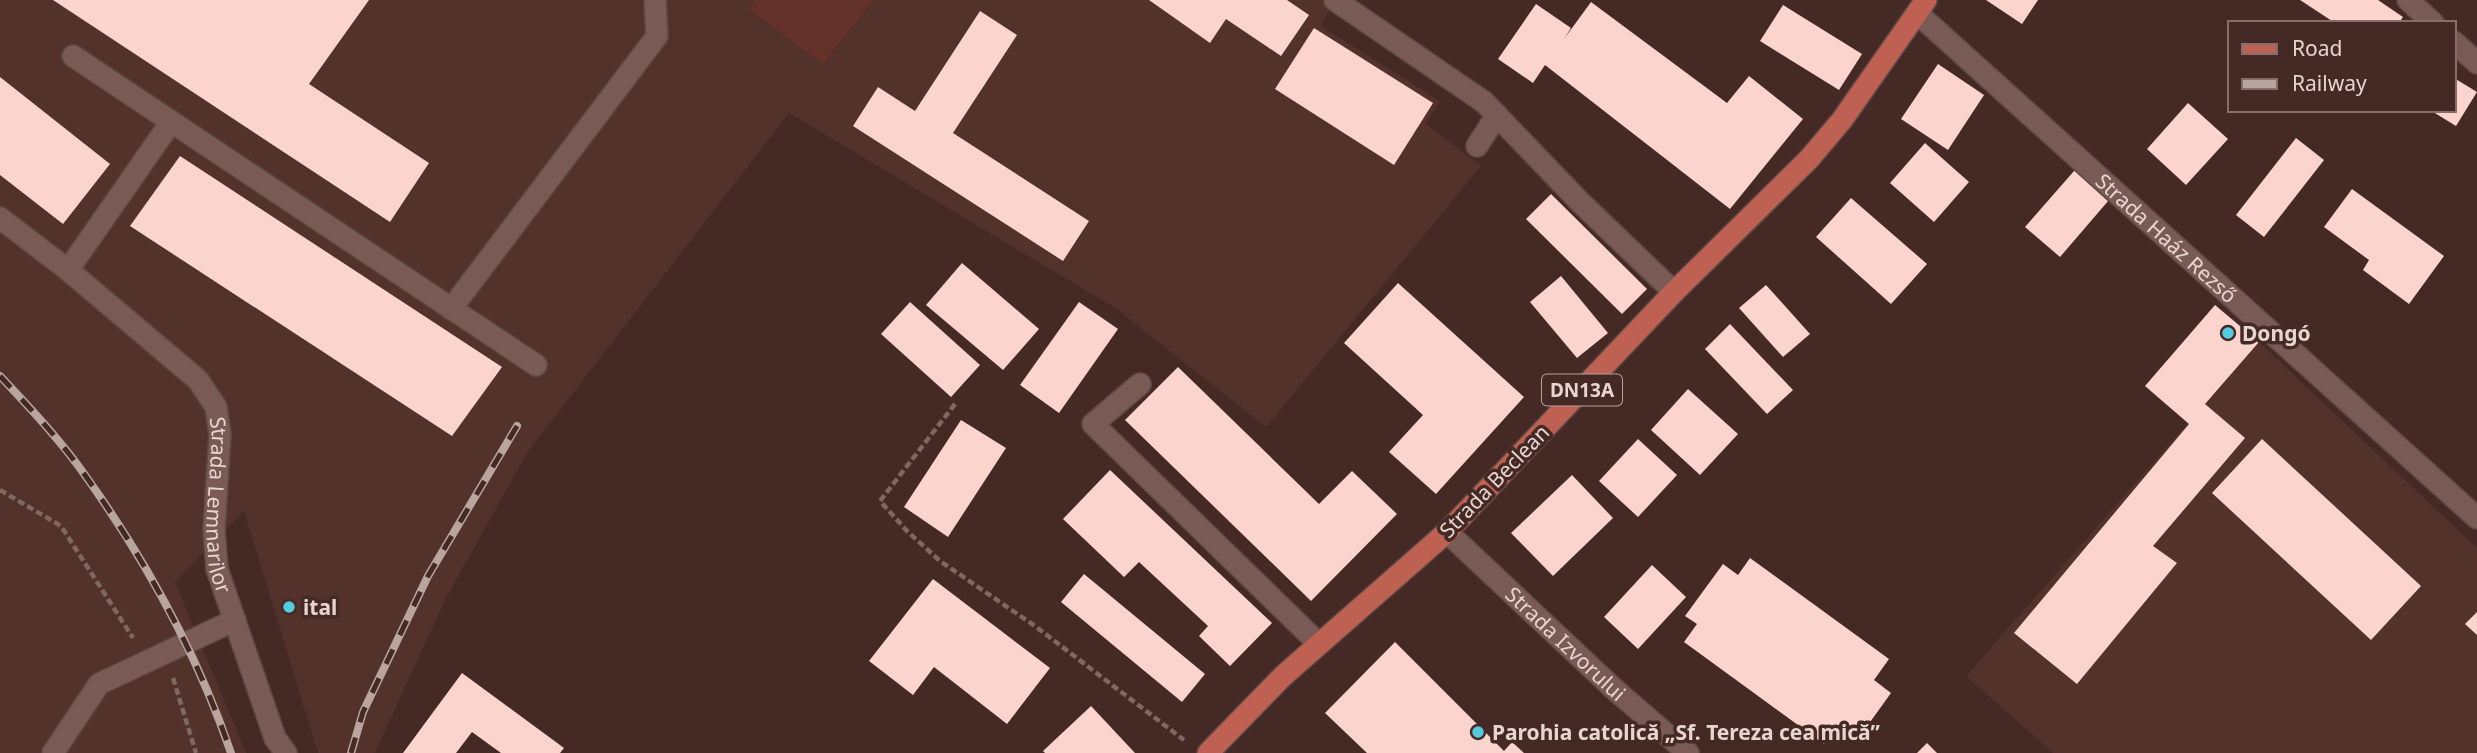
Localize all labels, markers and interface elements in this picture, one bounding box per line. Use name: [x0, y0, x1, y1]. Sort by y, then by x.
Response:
legend: [2228, 21, 2456, 112]
text: Road: [2292, 34, 2342, 62]
text: Railway: [2292, 69, 2367, 97]
street label: Strada Haáz Rezső: [2090, 167, 2243, 309]
place label: Dongó: [2242, 319, 2311, 347]
marker: Dongó: [2220, 325, 2236, 341]
road number: DN13A: [1542, 374, 1622, 406]
street label: Strada Lemnarilor: [200, 415, 238, 597]
street label: Strada Beclean: [1433, 418, 1555, 544]
street label: Strada Izvorului: [1500, 580, 1632, 707]
place label: ital: [303, 593, 337, 621]
marker: ital: [281, 599, 297, 615]
place label: Parohia catolică „Sf. Tereza cea mică”: [1492, 718, 1880, 746]
marker: Parohia catolică „Sf. Tereza cea mică”: [1470, 724, 1486, 740]

